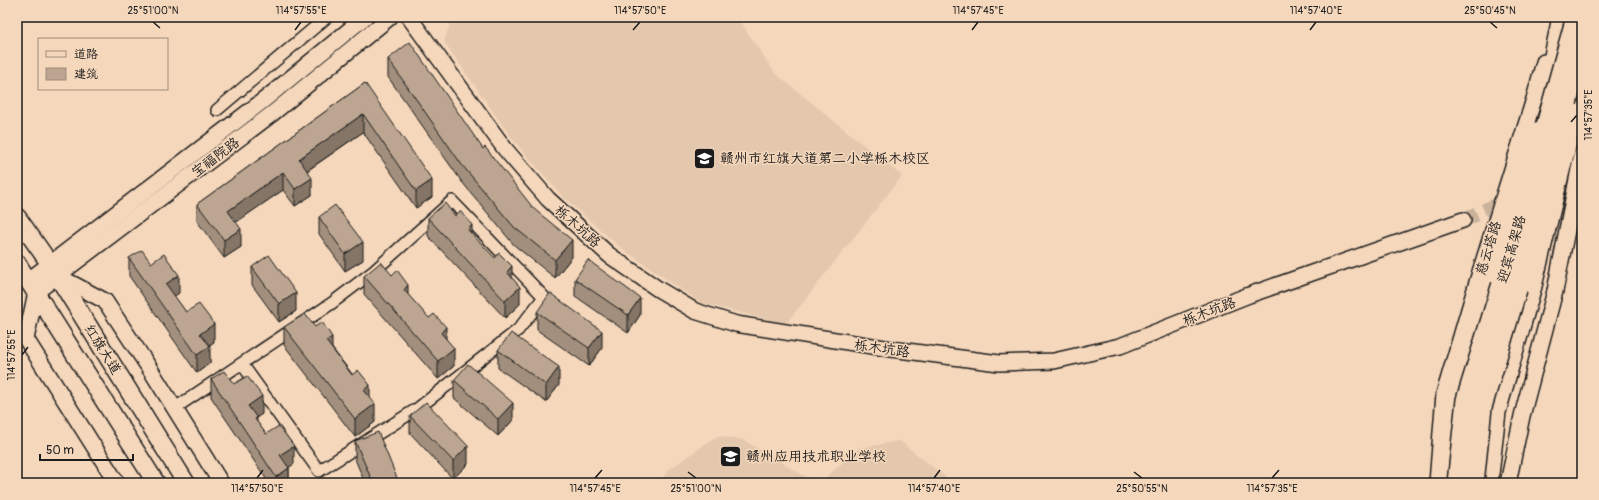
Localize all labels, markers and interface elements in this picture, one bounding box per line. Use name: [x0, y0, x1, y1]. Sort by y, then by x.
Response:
text: 25°51'00"N: [127, 5, 179, 17]
text: 114°57'55"E: [276, 5, 326, 17]
text: 114°57'50"E: [614, 5, 666, 17]
text: 114°57'45"E: [952, 5, 1004, 17]
text: 114°57'40"E: [1290, 5, 1342, 17]
text: 25°50'45"N: [1464, 5, 1516, 17]
legend: [38, 38, 168, 90]
text: 道路: [74, 47, 98, 62]
text: 建筑: [74, 67, 98, 82]
text: 114°57'35"E: [1583, 90, 1595, 140]
street label: 宝福院路: [188, 134, 243, 181]
school or university icon: 赣州市红旗大道第二小学栎木校区: [692, 145, 718, 171]
place label: 赣州市红旗大道第二小学栎木校区: [720, 150, 930, 167]
street label: 栎木坑路: [551, 201, 604, 251]
street label: 迎宾高架路: [1494, 213, 1529, 285]
street label: 慈云塔路: [1472, 219, 1505, 277]
street label: 栎木坑路: [1180, 293, 1238, 329]
street label: 红旗大道: [81, 321, 125, 378]
text: 114°57'55"E: [6, 330, 18, 380]
street label: 栎木坑路: [853, 336, 911, 361]
scale bar: [40, 436, 133, 462]
text: 50 m: [46, 443, 74, 458]
school or university icon: 赣州应用技术职业学校: [717, 443, 743, 469]
place label: 赣州应用技术职业学校: [746, 448, 886, 465]
text: 114°57'50"E: [231, 483, 283, 495]
text: 114°57'45"E: [569, 483, 621, 495]
text: 25°51'00"N: [670, 483, 722, 495]
text: 114°57'40"E: [908, 483, 960, 495]
text: 25°50'55"N: [1116, 483, 1168, 495]
text: 114°57'35"E: [1247, 483, 1297, 495]

